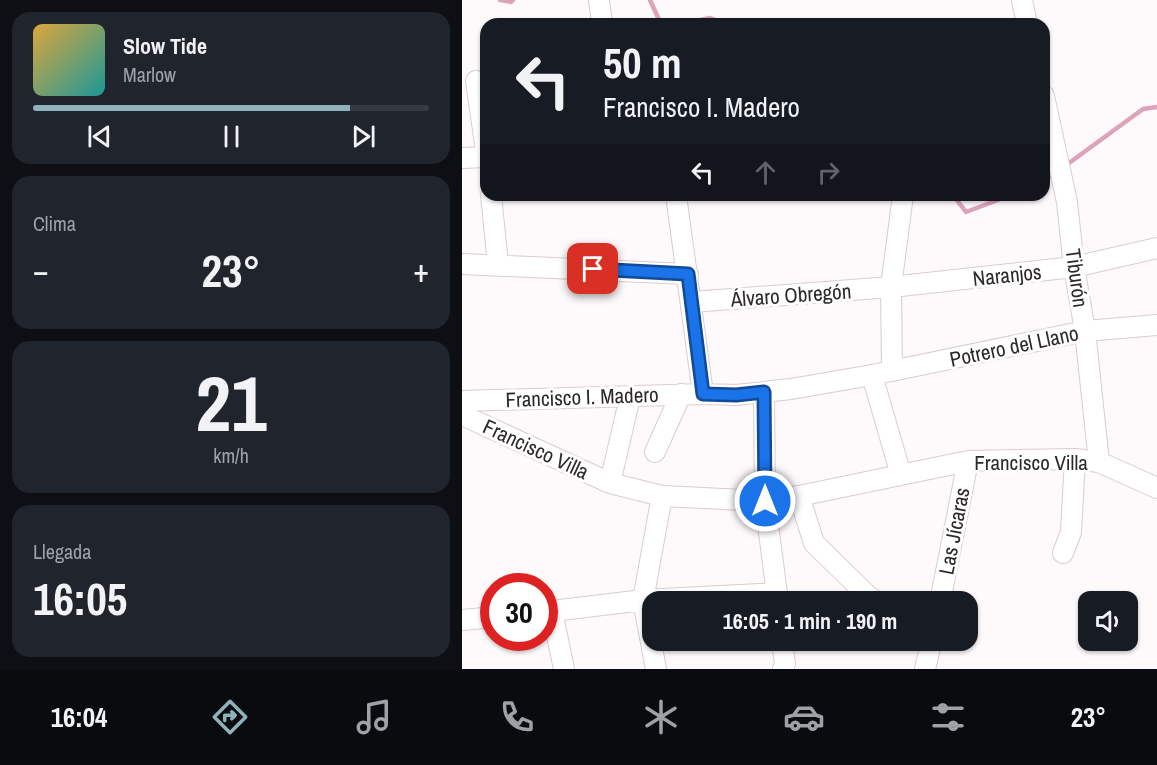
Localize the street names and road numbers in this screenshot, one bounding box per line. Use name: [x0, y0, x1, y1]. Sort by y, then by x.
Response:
street label: Tiburón: [1059, 247, 1095, 309]
street label: Naranjos: [971, 257, 1043, 293]
street label: Álvaro Obregón: [729, 276, 852, 314]
street label: Potrero del Llano: [947, 318, 1081, 374]
street label: Francisco I. Madero: [505, 380, 659, 414]
street label: Francisco Villa: [478, 412, 594, 486]
street label: Francisco Villa: [974, 448, 1088, 477]
street label: Las Jícaras: [931, 485, 977, 577]

